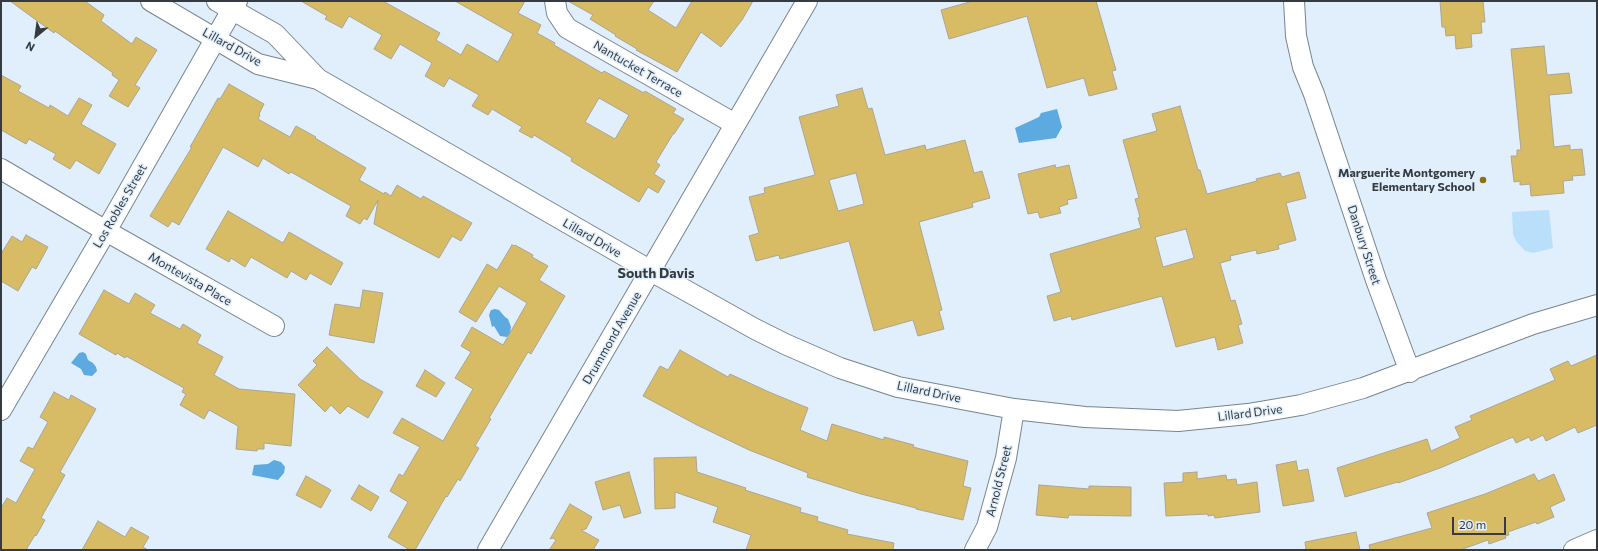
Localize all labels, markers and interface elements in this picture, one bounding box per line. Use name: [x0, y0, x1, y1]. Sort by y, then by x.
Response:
north arrow: [16, 16, 56, 56]
street label: Lillard Drive: [200, 25, 264, 69]
street label: Nantucket Terrace: [591, 38, 685, 100]
text: N: [23, 39, 37, 55]
street label: Los Robles Street: [90, 161, 150, 251]
place label: Marguerite Montgomery Elementary School: [1338, 166, 1475, 194]
marker: Marguerite Montgomery Elementary School: [1478, 175, 1488, 185]
street label: Danbury Street: [1344, 203, 1384, 287]
street label: Lillard Drive: [560, 215, 624, 261]
street label: Montevista Place: [146, 249, 234, 309]
district label: South Davis: [618, 265, 694, 281]
street label: Drummond Avenue: [580, 289, 644, 387]
street label: Lillard Drive: [896, 378, 962, 406]
street label: Lillard Drive: [1217, 402, 1283, 424]
street label: Arnold Street: [983, 444, 1015, 518]
scale bar: [1454, 509, 1508, 535]
text: 20 m: [1459, 517, 1486, 531]

